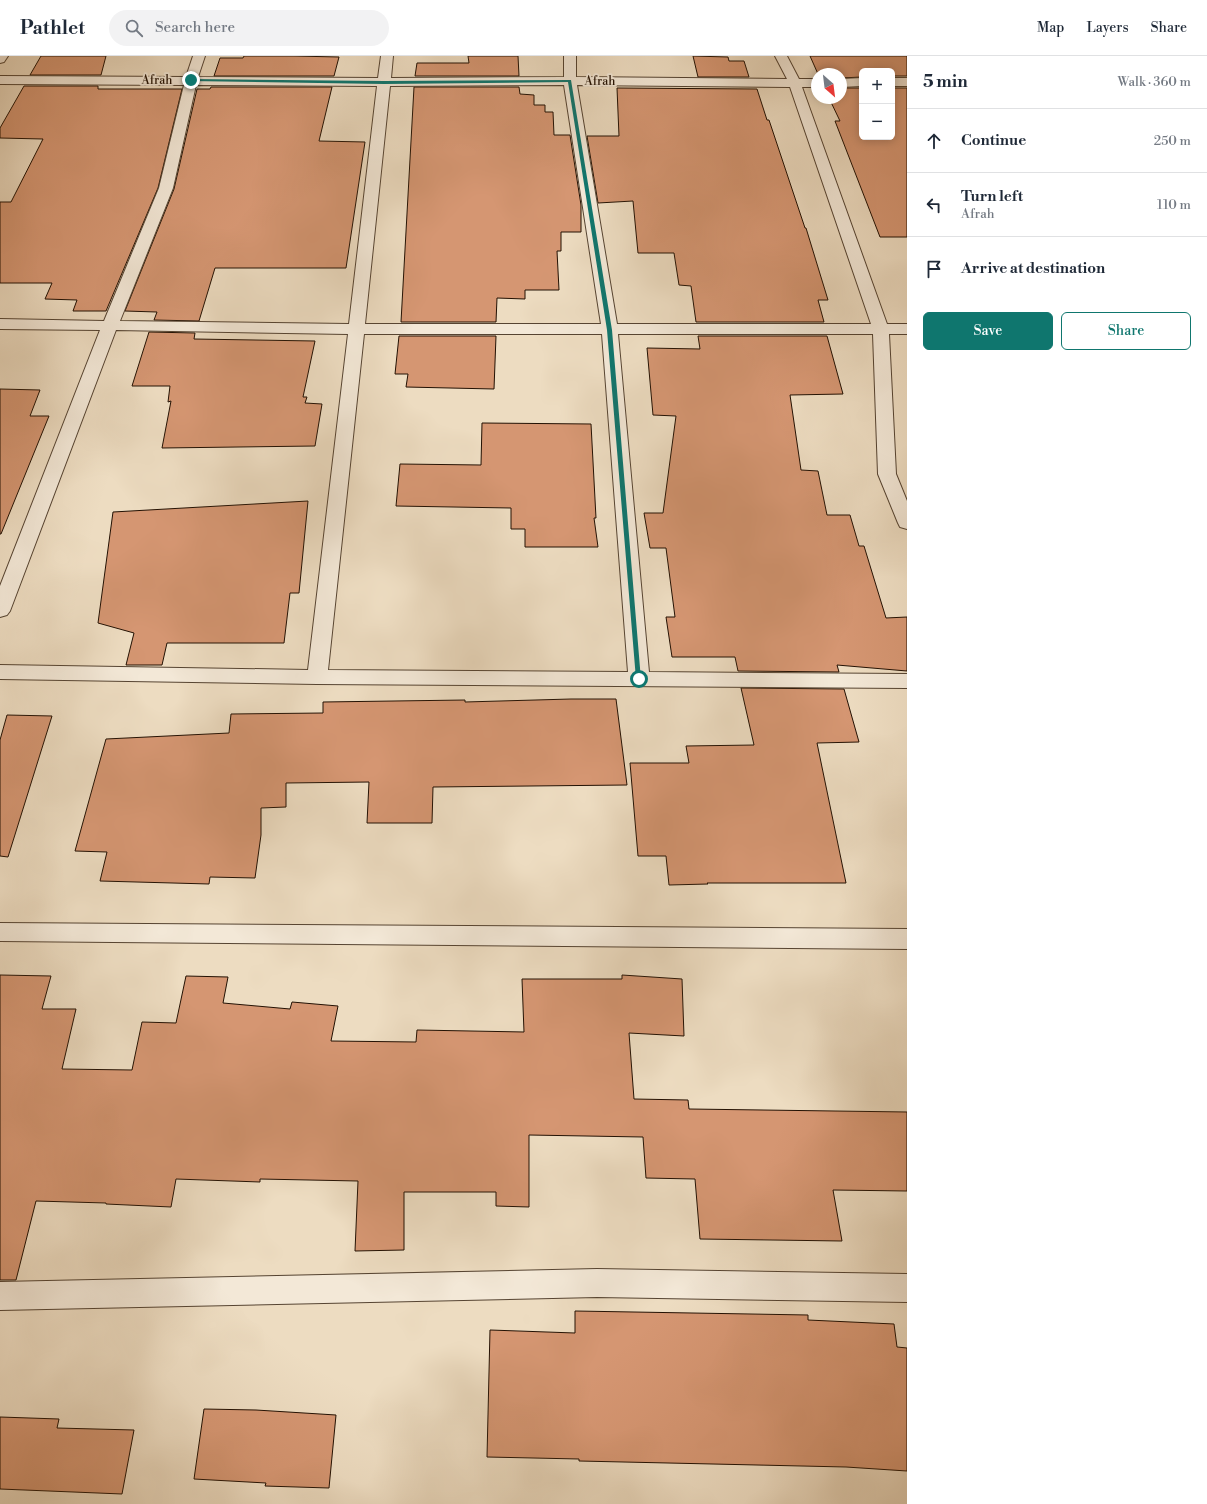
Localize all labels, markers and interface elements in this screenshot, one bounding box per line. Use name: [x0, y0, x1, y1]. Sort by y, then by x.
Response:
search box: [109, 10, 389, 46]
text: Pathlet: [20, 16, 85, 40]
icon: search: [123, 17, 145, 39]
text: Search here: [155, 18, 235, 37]
text: Map: [1037, 19, 1064, 37]
text: Layers: [1086, 19, 1129, 37]
text: Share: [1151, 19, 1187, 37]
north arrow: [811, 68, 847, 104]
map controls: [859, 68, 895, 140]
button: +: [859, 68, 895, 104]
route end: [182, 71, 200, 89]
text: 5 min: [923, 71, 968, 93]
street label: Afrah: [141, 73, 172, 88]
street label: Afrah: [584, 74, 615, 89]
text: Walk · 360 m: [1118, 74, 1191, 90]
button: −: [859, 104, 895, 140]
icon: ahead: [923, 130, 945, 152]
text: Continue: [961, 131, 1026, 150]
text: 250 m: [1154, 133, 1191, 149]
text: Turn left: [961, 187, 1023, 206]
icon: left: [923, 194, 945, 216]
text: 110 m: [1157, 197, 1191, 213]
text: Afrah: [961, 206, 995, 222]
icon: arrive: [923, 258, 945, 280]
text: Arrive at destination: [961, 259, 1105, 278]
button: Save: [923, 312, 1053, 350]
button: Share: [1061, 312, 1191, 350]
route start: [630, 670, 648, 688]

